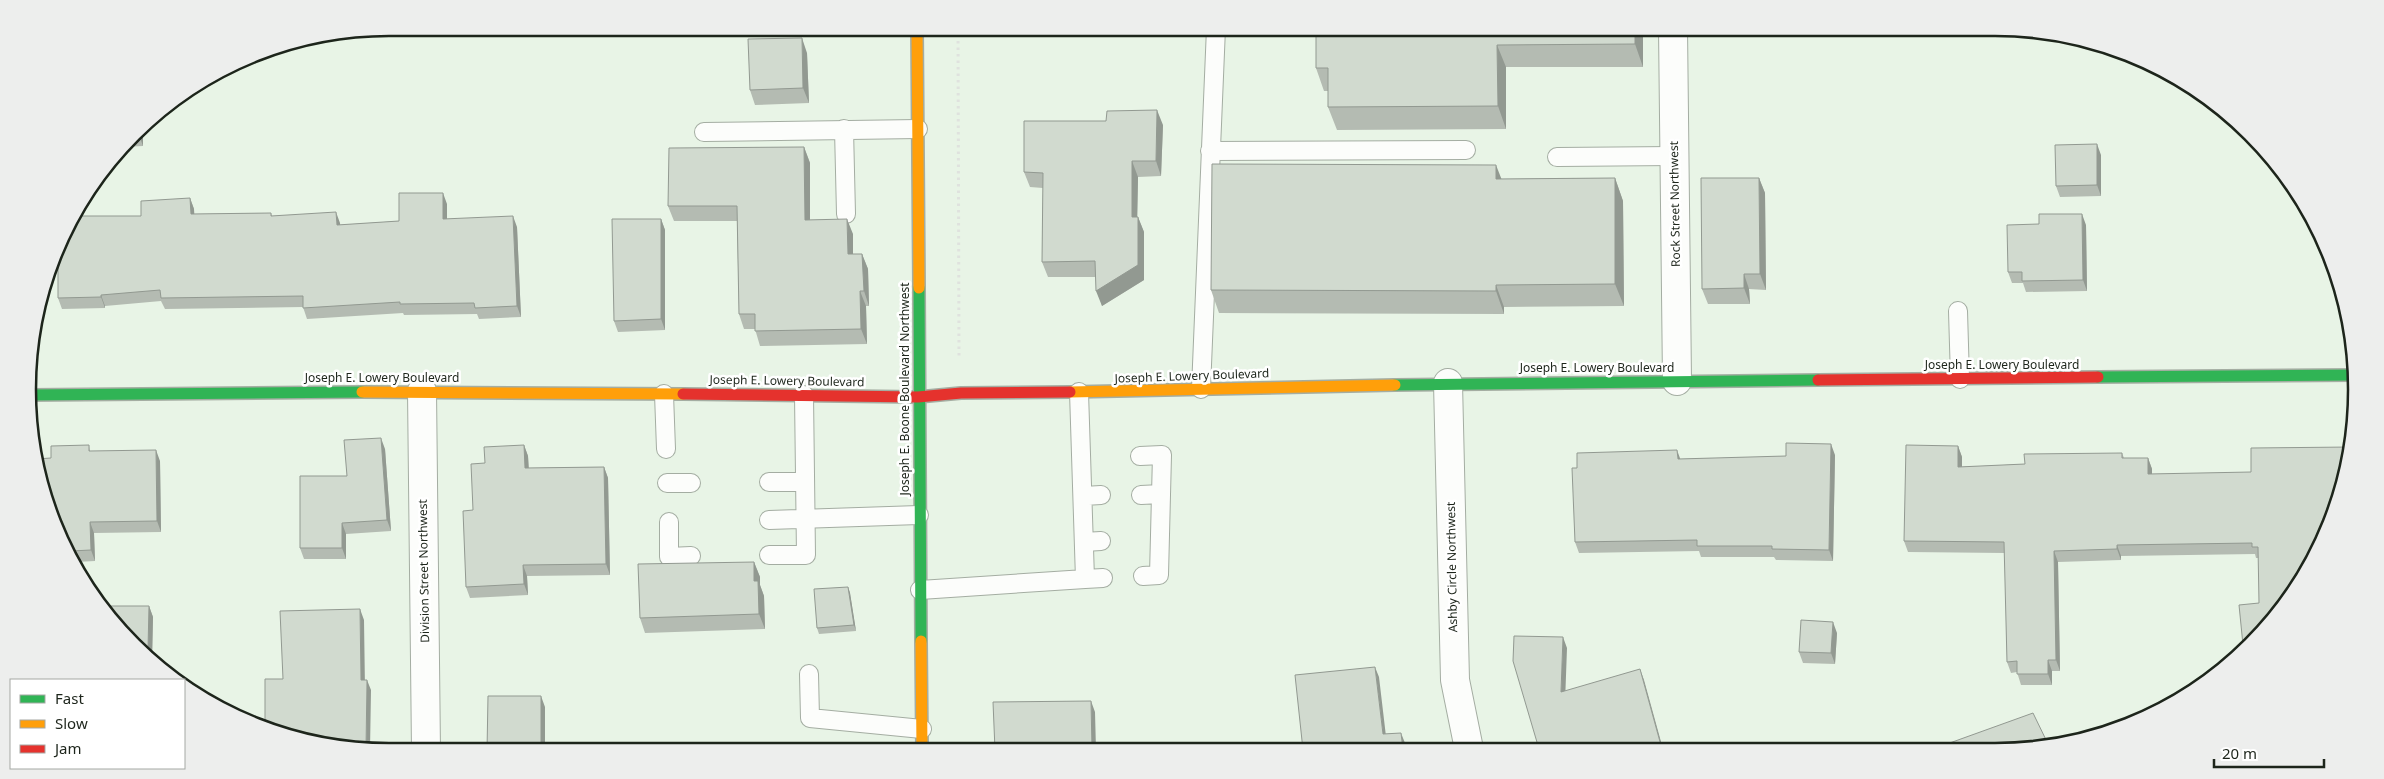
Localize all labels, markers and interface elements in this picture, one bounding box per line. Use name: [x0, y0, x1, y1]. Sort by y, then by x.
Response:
street label: Rock Street Northwest: [1665, 140, 1684, 267]
street label: Joseph E. Boone Boulevard Northwest: [896, 282, 913, 497]
street label: Joseph E. Lowery Boulevard: [1924, 356, 2079, 373]
street label: Joseph E. Lowery Boulevard: [1519, 359, 1674, 376]
street label: Joseph E. Lowery Boulevard: [1113, 364, 1270, 387]
street label: Joseph E. Lowery Boulevard: [304, 369, 459, 386]
street label: Joseph E. Lowery Boulevard: [709, 371, 865, 390]
street label: Division Street Northwest: [414, 498, 433, 643]
street label: Ashby Circle Northwest: [1442, 501, 1461, 633]
legend: [10, 679, 185, 769]
text: Fast: [55, 688, 84, 708]
text: Slow: [55, 713, 88, 733]
scale bar: [2214, 736, 2324, 768]
text: Jam: [53, 738, 82, 758]
text: 20 m: [2222, 743, 2257, 763]

